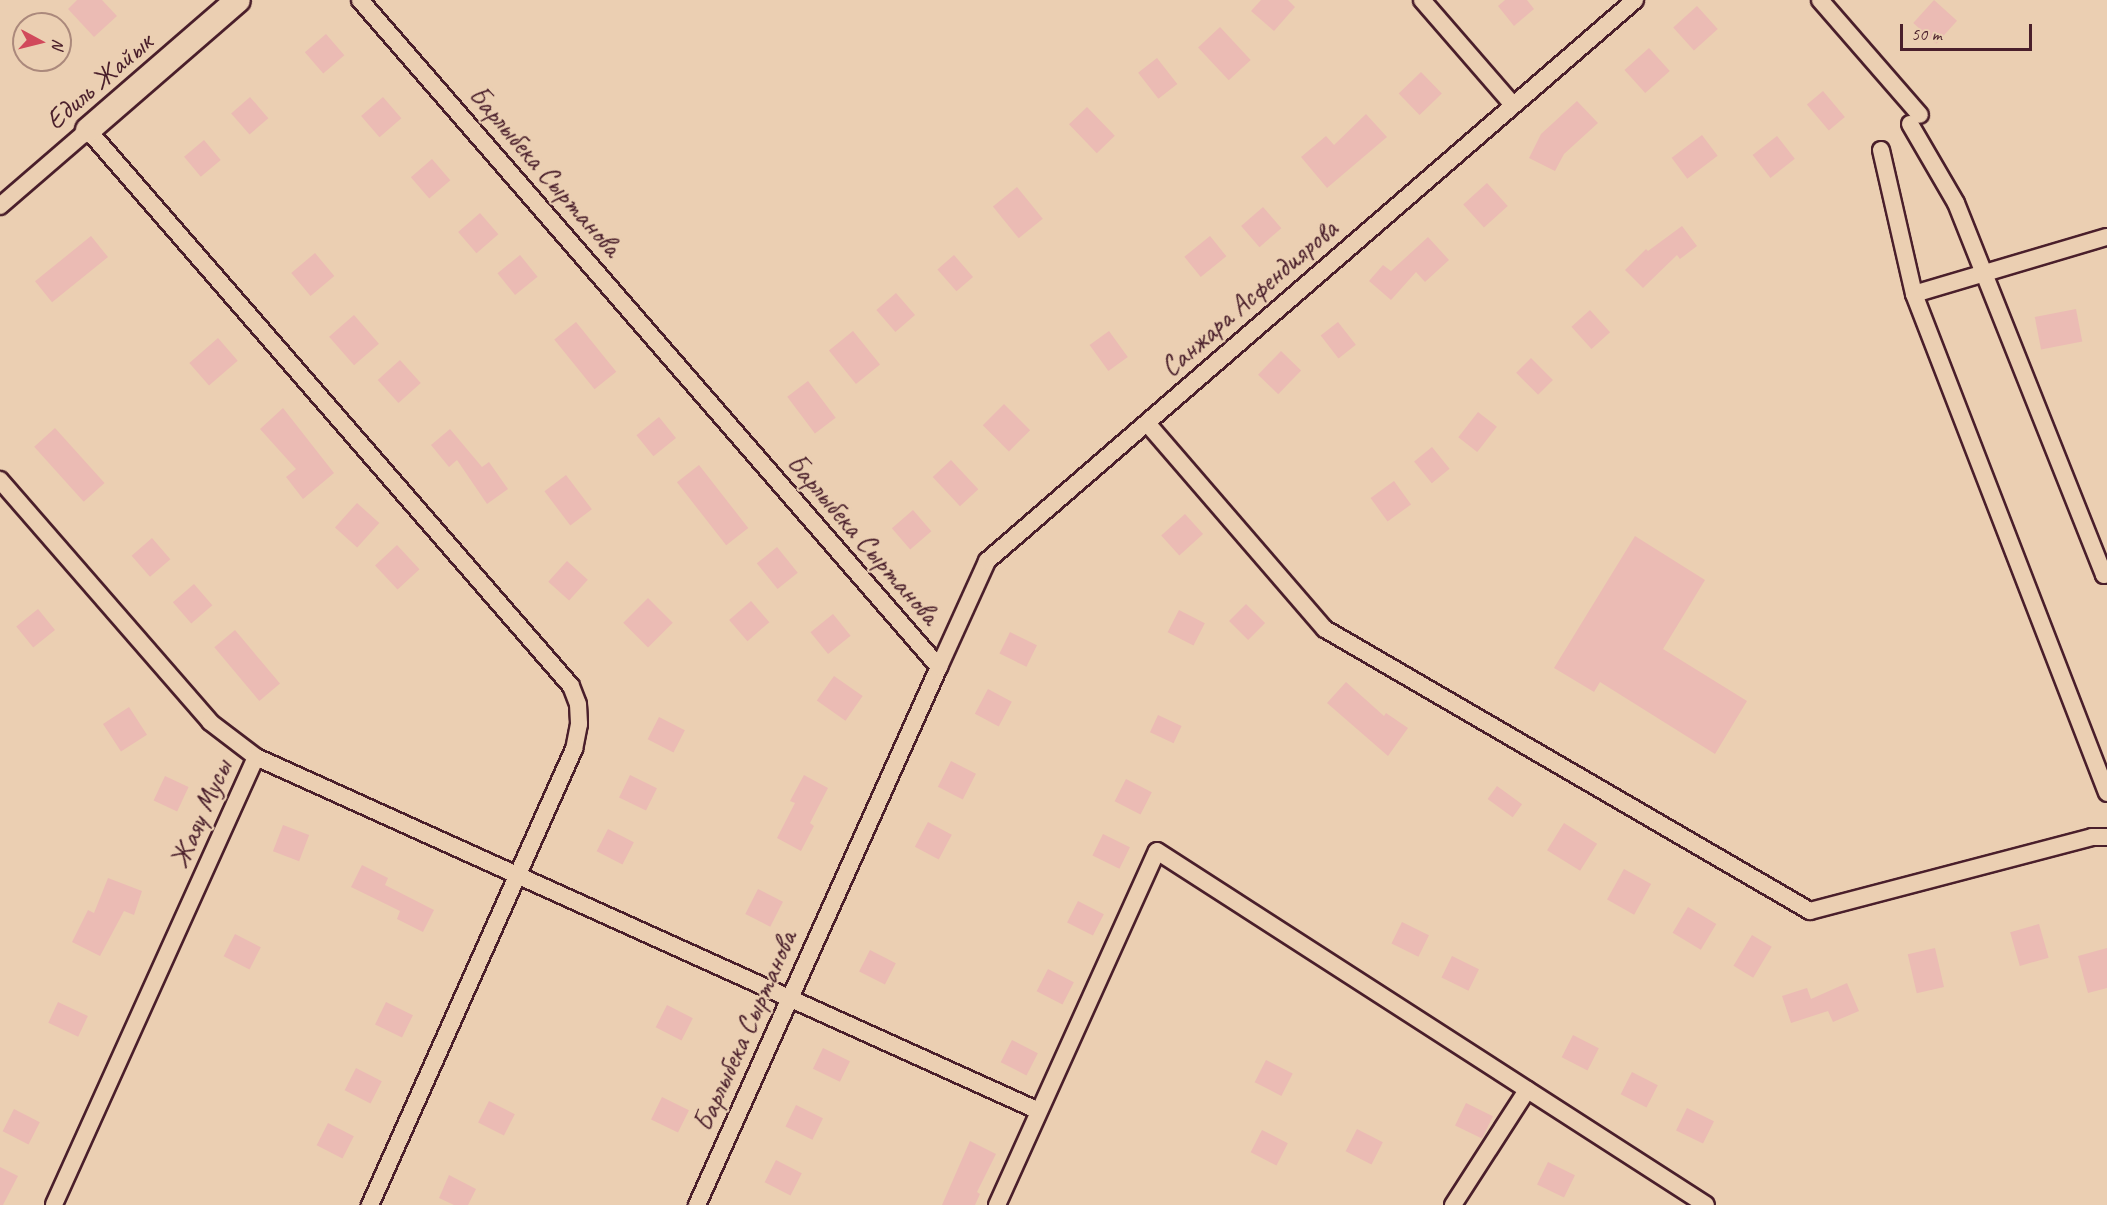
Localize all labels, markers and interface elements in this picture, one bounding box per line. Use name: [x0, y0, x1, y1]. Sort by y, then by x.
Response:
north arrow: [12, 12, 72, 72]
scale bar: [1903, 12, 2035, 50]
text: 50 m: [1911, 23, 1942, 45]
street label: Едиль Жайык: [38, 25, 160, 137]
text: N: [47, 38, 68, 50]
street label: Барлыбека Сыртанова: [462, 79, 628, 263]
street label: Санжара Асфендиярова: [1154, 212, 1344, 384]
street label: Барлыбека Сыртанова: [780, 447, 946, 631]
street label: Жаяу Мусы: [162, 755, 240, 873]
street label: Барлыбека Сыртанова: [686, 926, 804, 1136]

